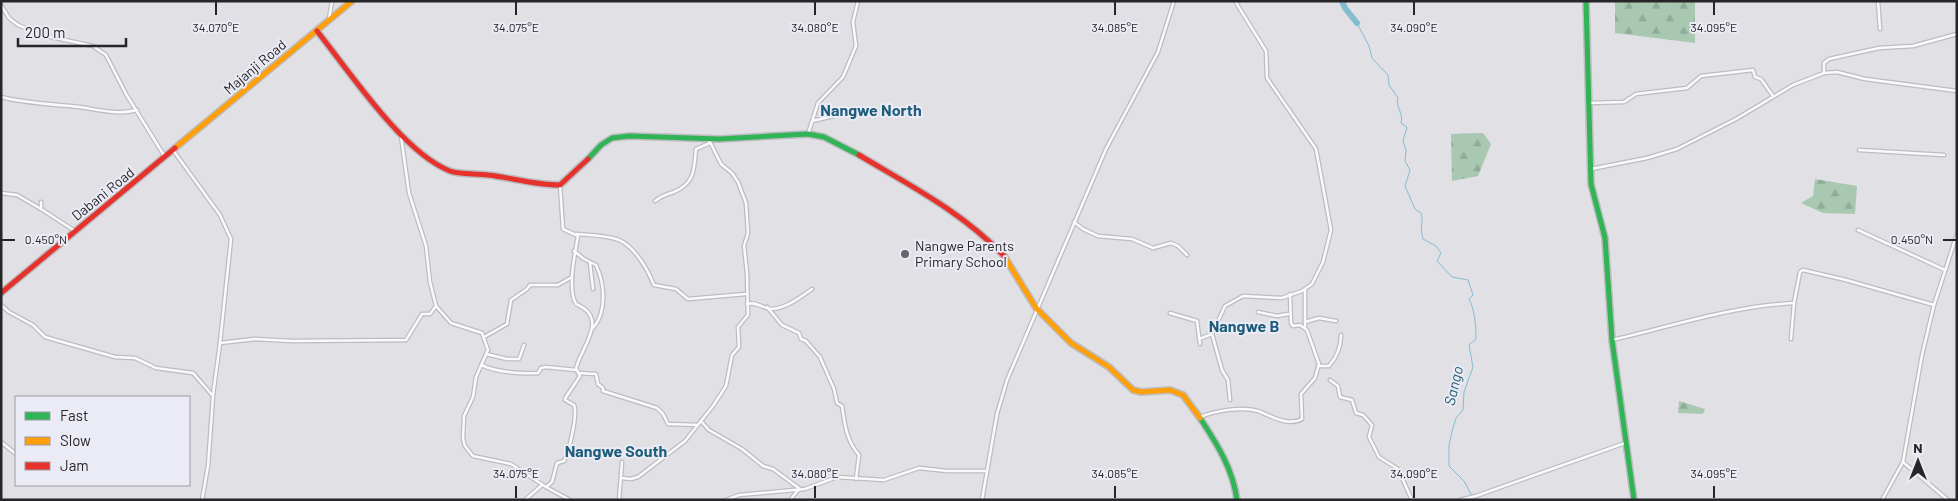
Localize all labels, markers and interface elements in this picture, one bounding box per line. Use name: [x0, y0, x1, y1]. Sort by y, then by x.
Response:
scale bar: [18, 15, 125, 47]
text: 34.070°E: [193, 20, 239, 34]
text: 34.075°E: [493, 20, 539, 34]
text: 34.080°E: [791, 20, 839, 34]
text: 34.085°E: [1092, 20, 1138, 34]
text: 34.090°E: [1390, 20, 1438, 34]
text: 34.095°E: [1691, 20, 1737, 34]
text: 200 m: [25, 23, 65, 41]
street label: Majanji Road: [220, 36, 289, 98]
district label: Nangwe North: [820, 100, 922, 119]
street label: Dabani Road: [68, 163, 137, 224]
text: 0.450°N: [25, 232, 67, 246]
text: 0.450°N: [1891, 232, 1933, 246]
place label: Nangwe Parents Primary School: [915, 237, 1014, 270]
marker: Nangwe Parents Primary School: [899, 248, 911, 260]
district label: Nangwe B: [1209, 316, 1279, 335]
water label: Sango: [1440, 364, 1466, 407]
legend: [15, 396, 190, 486]
text: Fast: [60, 406, 88, 424]
text: Slow: [60, 431, 91, 449]
north arrow: [1893, 436, 1943, 486]
text: N: [1913, 439, 1923, 456]
district label: Nangwe South: [565, 441, 667, 460]
text: Jam: [60, 456, 89, 474]
text: 34.075°E: [493, 466, 539, 480]
text: 34.080°E: [791, 466, 839, 480]
text: 34.085°E: [1092, 466, 1138, 480]
text: 34.090°E: [1390, 466, 1438, 480]
text: 34.095°E: [1691, 466, 1737, 480]

